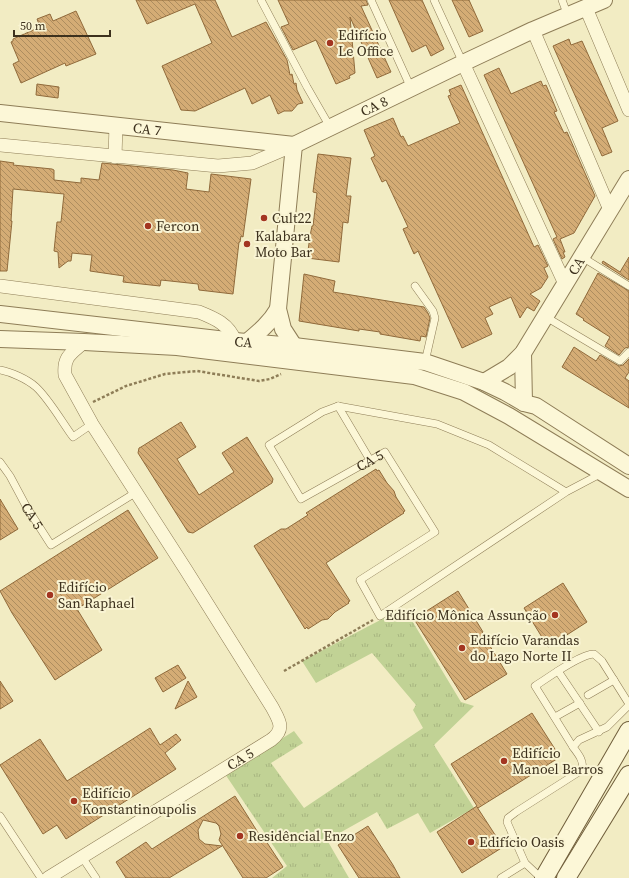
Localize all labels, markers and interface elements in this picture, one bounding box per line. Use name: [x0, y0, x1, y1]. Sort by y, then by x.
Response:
scale bar: [14, 12, 110, 38]
text: 50 m: [20, 18, 46, 34]
place label: Edifício Le Office: [338, 25, 393, 61]
marker: Edifício Le Office: [325, 38, 335, 48]
street label: CA 8: [357, 91, 391, 121]
street label: CA 7: [132, 118, 162, 140]
place label: Cult22: [272, 208, 312, 228]
marker: Cult22: [259, 213, 269, 223]
place label: Fercon: [156, 216, 200, 236]
marker: Fercon: [143, 221, 153, 231]
place label: Kalabara Moto Bar: [255, 226, 312, 262]
marker: Kalabara Moto Bar: [242, 239, 252, 249]
street label: CA: [563, 252, 590, 279]
street label: CA: [234, 331, 254, 353]
street label: CA 5: [352, 445, 387, 476]
street label: CA 5: [16, 499, 48, 533]
place label: Edifício San Raphael: [58, 577, 135, 613]
marker: Edifício San Raphael: [45, 590, 55, 600]
place label: Edifício Mônica Assunção: [385, 605, 547, 625]
marker: Edifício Mônica Assunção: [550, 610, 560, 620]
place label: Edifício Varandas do Lago Norte II: [470, 630, 579, 666]
marker: Edifício Varandas do Lago Norte II: [457, 643, 467, 653]
street label: CA 5: [223, 743, 258, 775]
place label: Edifício Manoel Barros: [512, 743, 603, 779]
marker: Edifício Manoel Barros: [499, 756, 509, 766]
place label: Edifício Konstantinoupolis: [82, 783, 196, 819]
marker: Edifício Konstantinoupolis: [69, 796, 79, 806]
place label: Residêncial Enzo: [248, 826, 355, 846]
marker: Residêncial Enzo: [235, 831, 245, 841]
place label: Edifício Oasis: [479, 832, 564, 852]
marker: Edifício Oasis: [466, 837, 476, 847]

